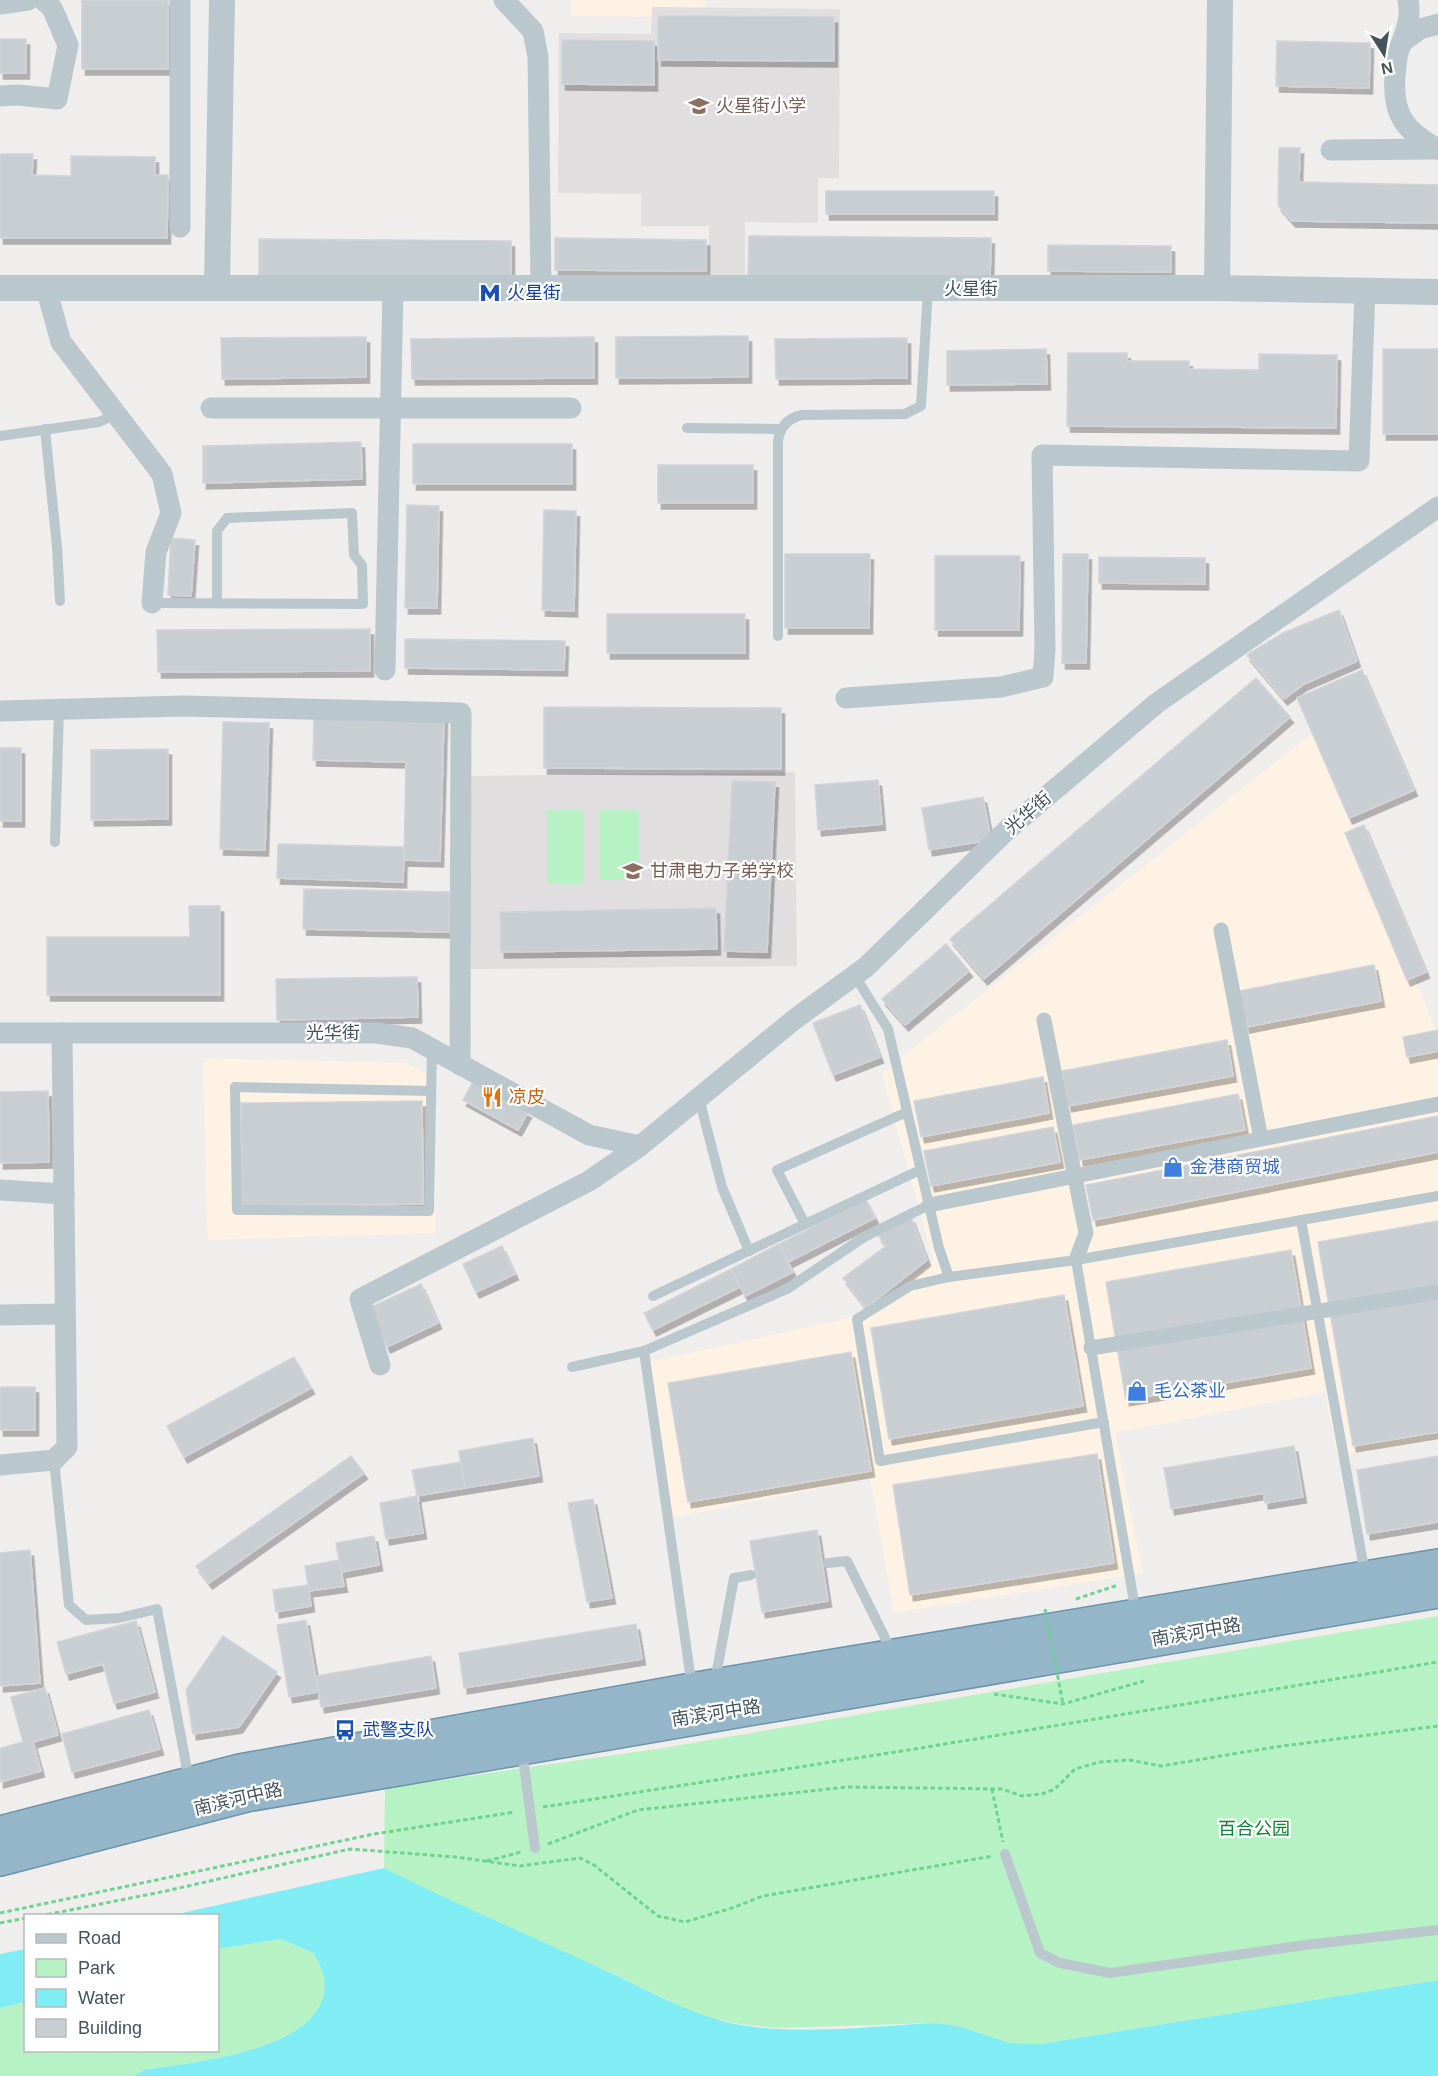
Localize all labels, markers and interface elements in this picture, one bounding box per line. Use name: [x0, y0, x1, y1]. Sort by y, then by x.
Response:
north arrow: [1354, 24, 1414, 84]
text: N: [1380, 59, 1394, 78]
school or university icon: 火星街小学: [687, 94, 711, 118]
place label: 火星街小学: [716, 96, 806, 116]
street label: 火星街: [944, 279, 998, 299]
metro station icon: 火星街: [478, 281, 502, 305]
place label: 火星街: [507, 283, 561, 303]
street label: 光华街: [1001, 788, 1055, 838]
school or university icon: 甘肃电力子弟学校: [621, 859, 645, 883]
place label: 甘肃电力子弟学校: [650, 861, 794, 881]
street label: 光华街: [306, 1023, 360, 1043]
restaurant icon: 凉皮: [480, 1085, 504, 1109]
place label: 凉皮: [509, 1087, 545, 1107]
shop icon: 金港商贸城: [1161, 1155, 1185, 1179]
place label: 金港商贸城: [1190, 1157, 1280, 1177]
shop icon: 毛公茶业: [1125, 1379, 1149, 1403]
place label: 毛公茶业: [1154, 1381, 1226, 1401]
street label: 南滨河中路: [1150, 1614, 1242, 1650]
street label: 南滨河中路: [670, 1696, 762, 1730]
bus stop icon: 武警支队: [333, 1718, 357, 1742]
place label: 武警支队: [362, 1720, 434, 1740]
street label: 南滨河中路: [192, 1779, 284, 1819]
park label: 百合公园: [1218, 1819, 1290, 1839]
legend: [24, 1914, 219, 2052]
text: Road: [78, 1928, 121, 1948]
text: Park: [78, 1958, 116, 1978]
text: Water: [78, 1988, 125, 2008]
text: Building: [78, 2018, 142, 2038]

